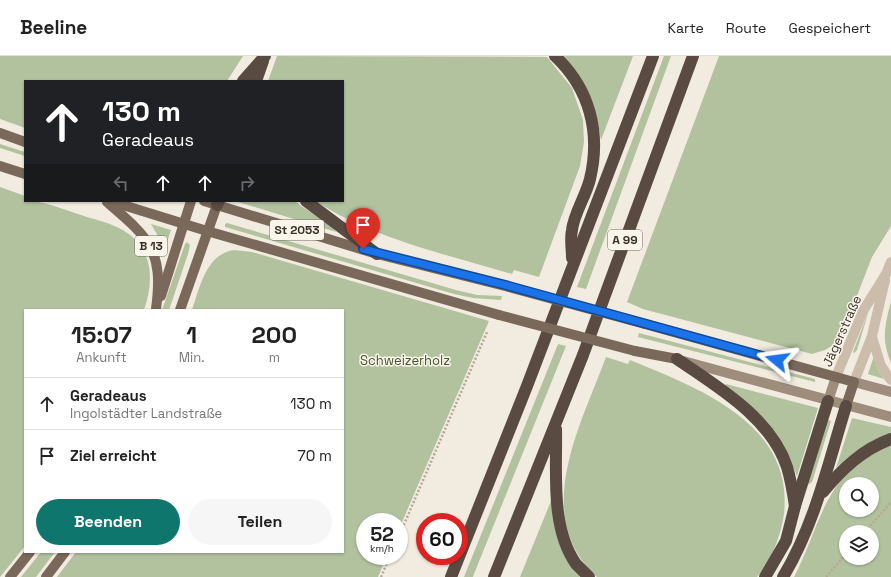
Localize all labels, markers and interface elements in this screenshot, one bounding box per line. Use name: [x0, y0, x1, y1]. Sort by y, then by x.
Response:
text: Beeline: [20, 15, 87, 40]
text: Karte: [668, 19, 704, 37]
text: Route: [726, 19, 766, 37]
text: Gespeichert: [788, 19, 871, 37]
text: 130 m: [102, 93, 181, 129]
icon: ahead: [36, 96, 88, 148]
text: Geradeaus: [102, 128, 194, 151]
icon: left: [110, 172, 132, 194]
icon: ahead: [152, 172, 174, 194]
icon: ahead: [194, 172, 216, 194]
icon: right: [236, 172, 258, 194]
pin: [346, 208, 380, 249]
icon: arrive: [352, 214, 374, 236]
road number: St 2053: [270, 220, 324, 240]
road number: A 99: [608, 230, 642, 250]
road number: B 13: [135, 236, 167, 256]
street label: Jägerstraße: [819, 293, 865, 369]
text: 15:07: [71, 319, 132, 350]
text: 1: [186, 319, 197, 350]
text: 200: [252, 319, 297, 350]
position arrow: [756, 339, 798, 381]
text: Ankunft: [76, 349, 127, 366]
text: Min.: [179, 349, 205, 366]
text: m: [269, 349, 280, 366]
park label: Schweizerholz: [360, 352, 450, 369]
text: Geradeaus: [70, 386, 147, 405]
icon: ahead: [36, 393, 58, 415]
text: 130 m: [290, 394, 332, 413]
text: Ingolstädter Landstraße: [70, 405, 222, 422]
icon: arrive: [36, 445, 58, 467]
text: Ziel erreicht: [70, 446, 157, 465]
text: 70 m: [297, 446, 332, 465]
map controls: [839, 477, 879, 565]
button: search: [839, 477, 879, 517]
button: Beenden: [36, 499, 180, 545]
button: Teilen: [188, 499, 332, 545]
speed limit sign: 60: [416, 513, 468, 565]
text: 52: [370, 521, 394, 547]
button: layers: [839, 525, 879, 565]
text: km/h: [370, 542, 394, 555]

